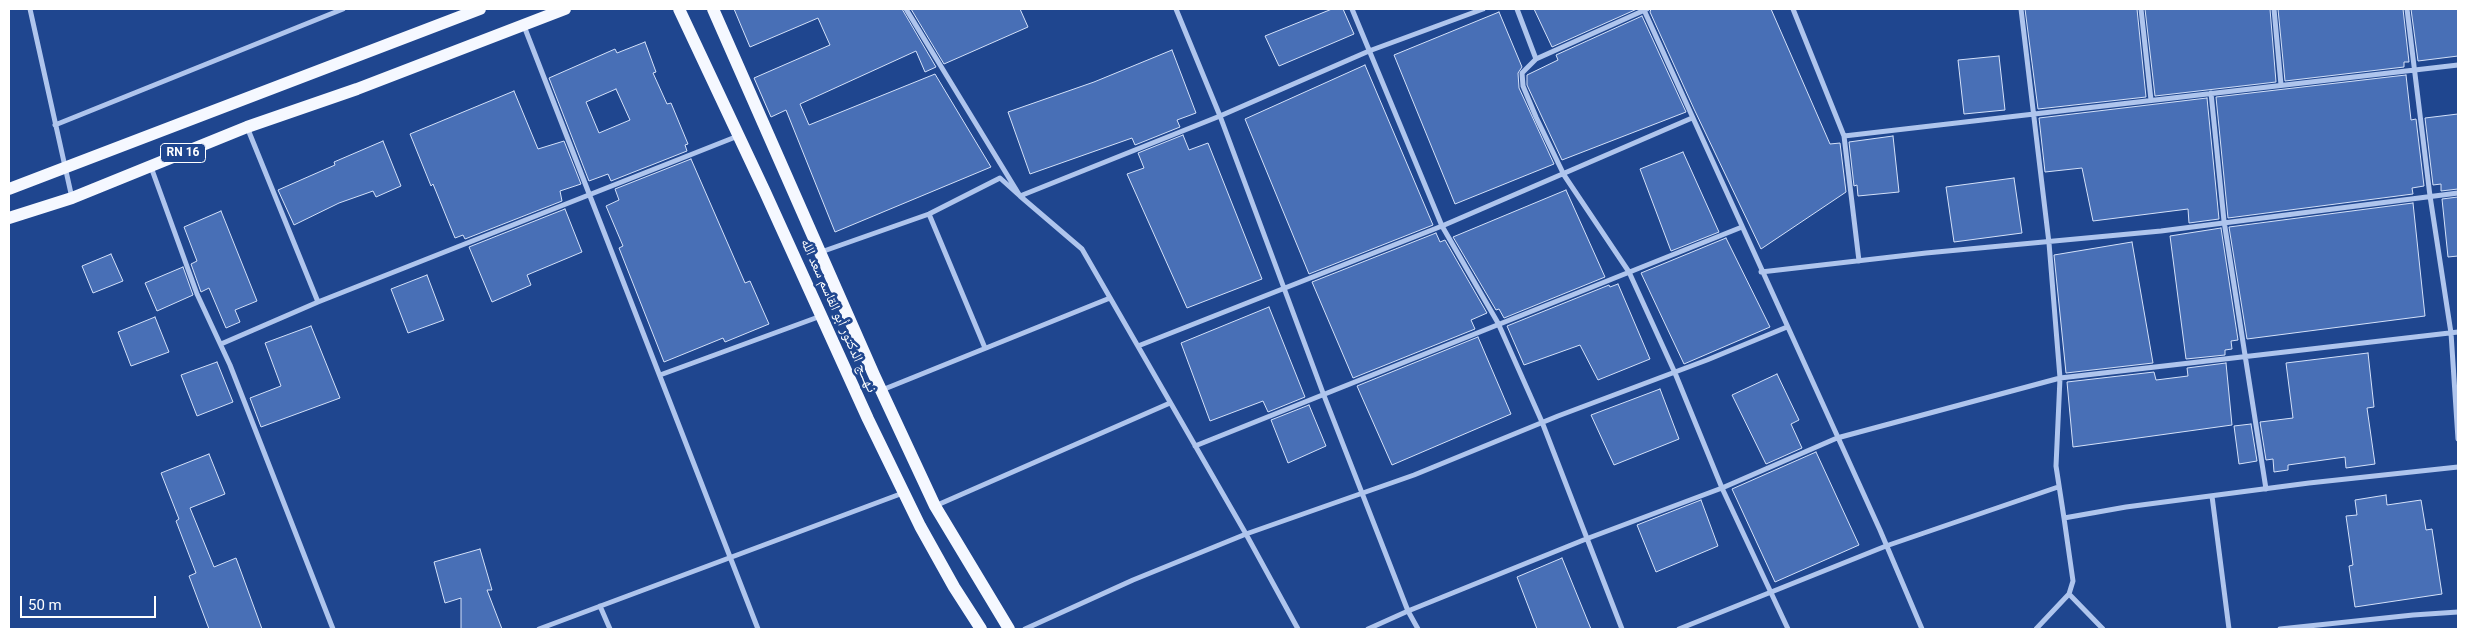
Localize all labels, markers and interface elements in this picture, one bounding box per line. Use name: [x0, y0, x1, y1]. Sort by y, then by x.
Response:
road number: RN 16: [160, 144, 206, 162]
street label: نـهـــج الدكتور أبو القاسم سعد الله: [796, 236, 880, 396]
scale bar: [22, 586, 159, 618]
text: 50 m: [28, 596, 62, 614]

